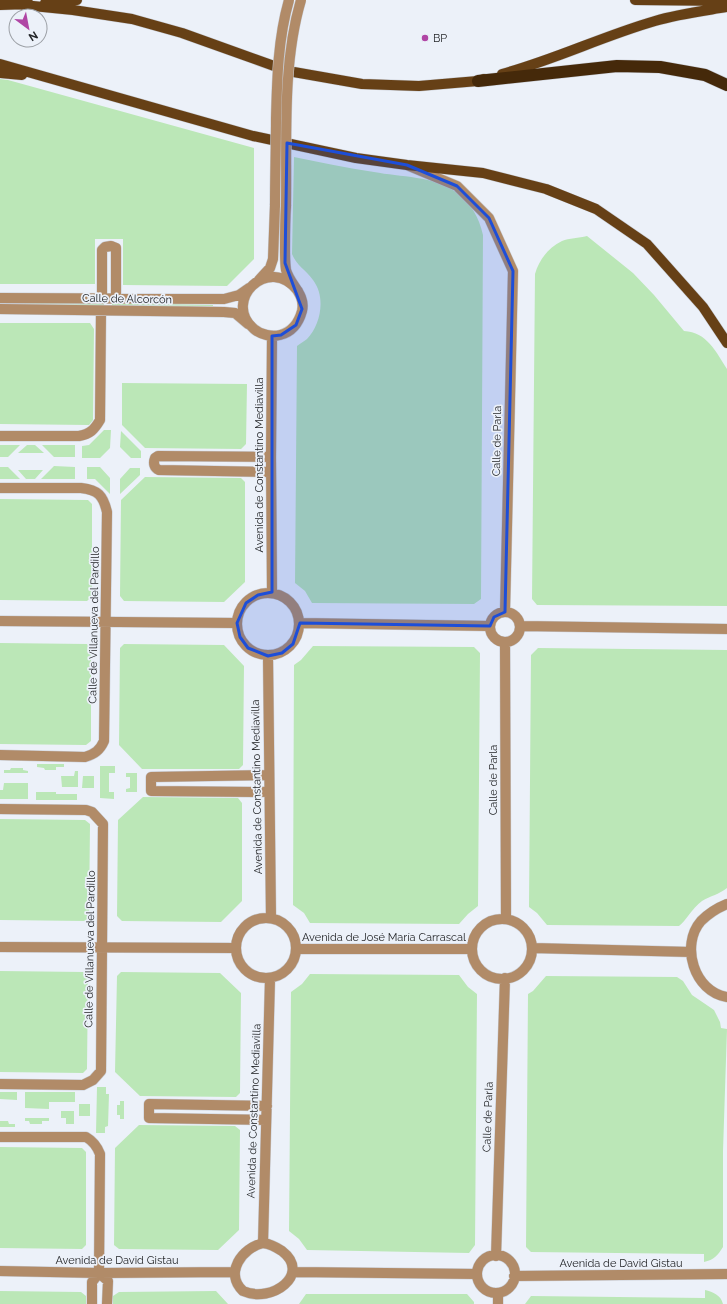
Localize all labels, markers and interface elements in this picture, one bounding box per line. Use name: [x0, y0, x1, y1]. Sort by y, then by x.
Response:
north arrow: [8, 8, 48, 48]
text: N: [26, 28, 40, 44]
place label: BP: [433, 32, 447, 45]
marker: BP: [420, 33, 430, 43]
street label: Calle de Alcorcón: [82, 292, 172, 306]
street label: Avenida de Constantino Mediavilla: [253, 378, 266, 552]
street label: Calle de Parla: [490, 406, 504, 476]
street label: Calle de Villanueva del Pardillo: [86, 546, 102, 704]
street label: Avenida de Constantino Mediavilla: [249, 700, 265, 874]
street label: Calle de Parla: [487, 745, 500, 815]
street label: Calle de Villanueva del Pardillo: [82, 870, 98, 1028]
street label: Avenida de José María Carrascal: [302, 931, 466, 944]
street label: Avenida de Constantino Mediavilla: [244, 1023, 264, 1199]
street label: Calle de Parla: [480, 1082, 496, 1152]
street label: Avenida de David Gistau: [55, 1254, 179, 1267]
street label: Avenida de David Gistau: [559, 1257, 683, 1270]

